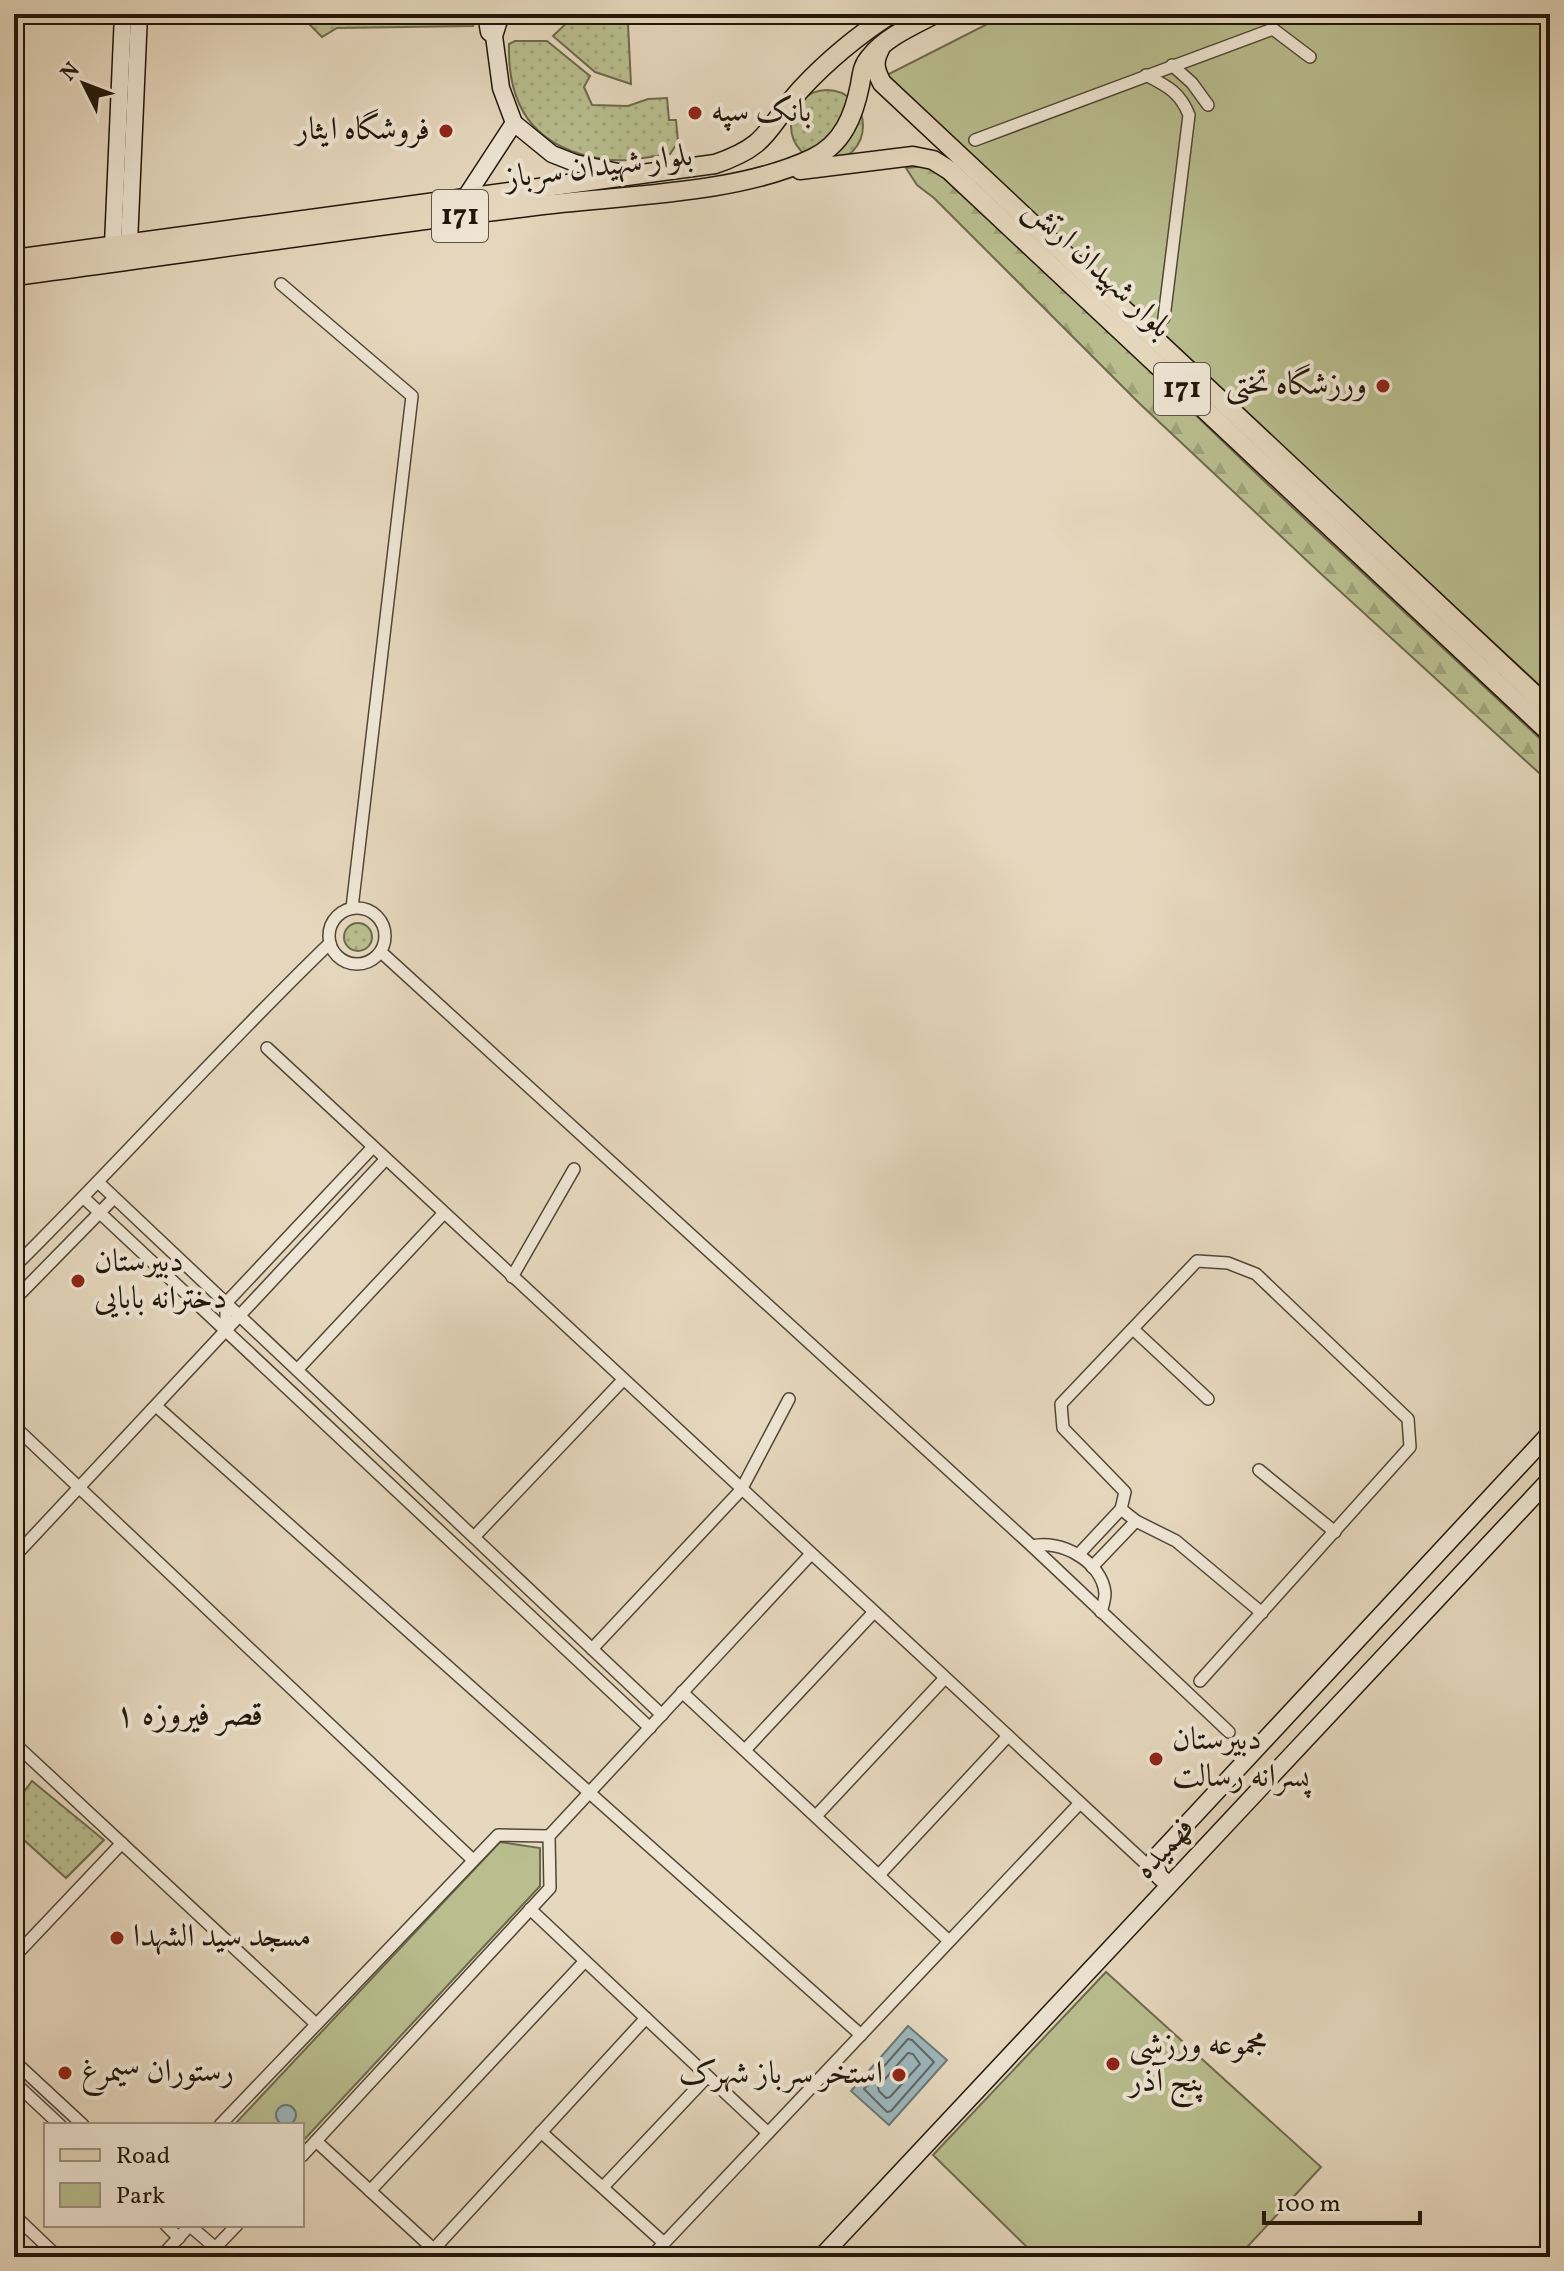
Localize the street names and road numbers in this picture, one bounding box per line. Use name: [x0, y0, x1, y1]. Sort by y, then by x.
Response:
street label: بلوار شهیدان سرباز: [500, 135, 695, 202]
street label: بلوار شهیدان ارتش: [1013, 189, 1181, 349]
road number: 171: [432, 190, 488, 242]
road number: 171: [1154, 363, 1210, 415]
street label: فهمیده: [1125, 1808, 1205, 1890]

